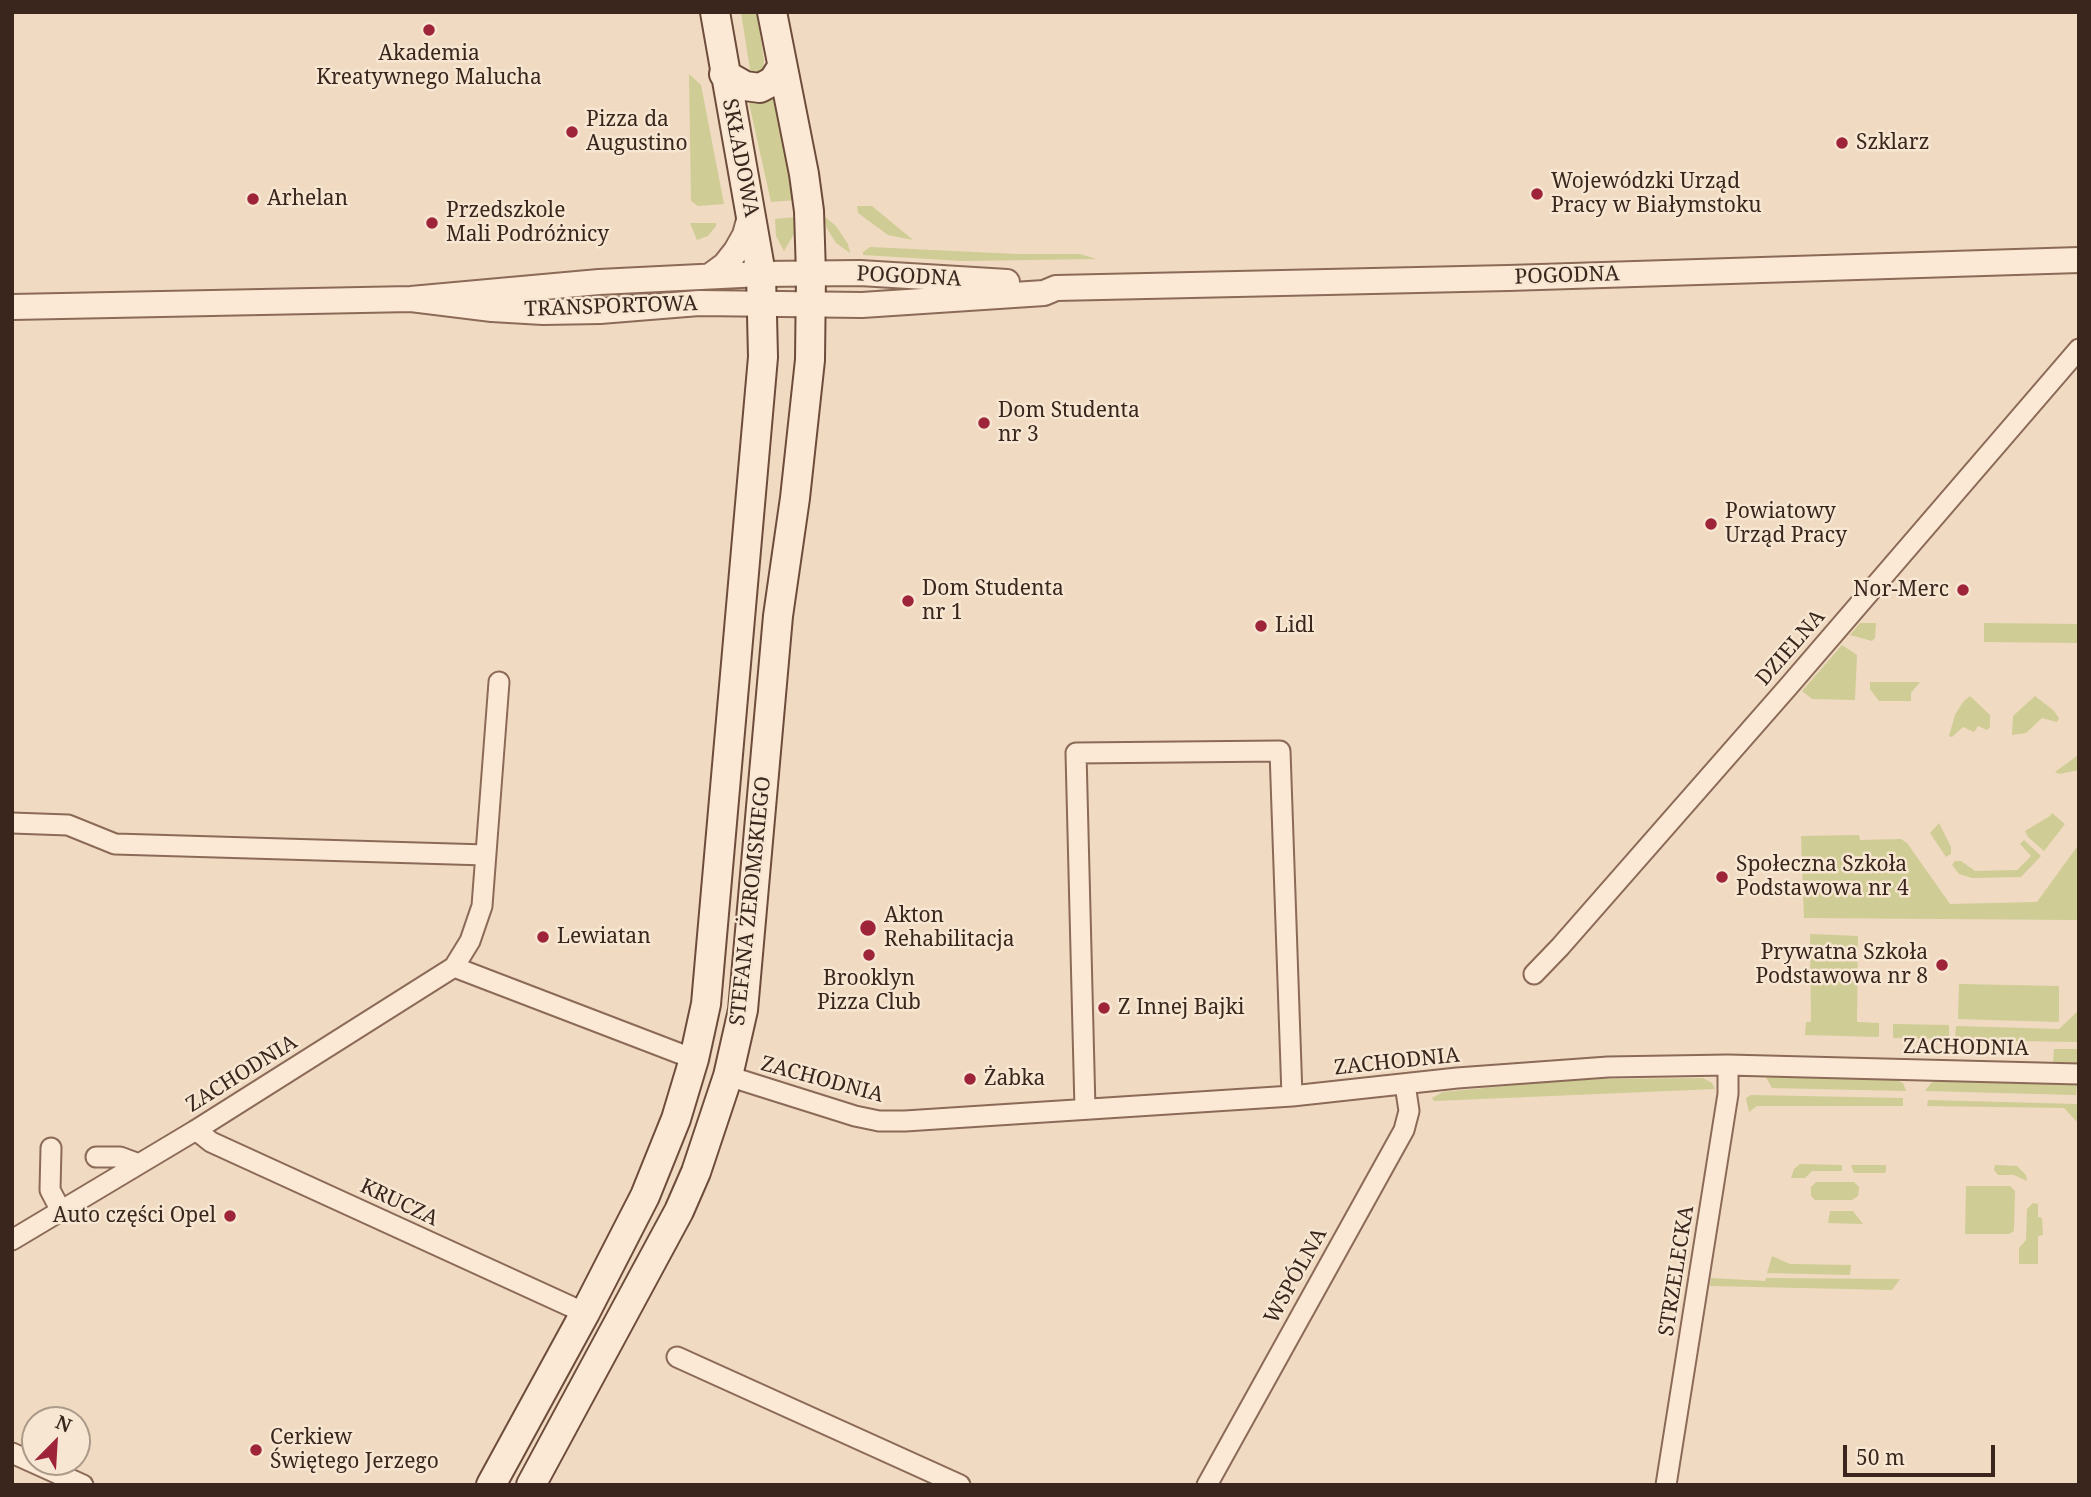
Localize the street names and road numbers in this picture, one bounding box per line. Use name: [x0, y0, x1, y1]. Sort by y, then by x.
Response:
street label: SKŁADOWA: [716, 97, 764, 219]
street label: POGODNA: [856, 262, 962, 292]
street label: POGODNA: [1514, 262, 1620, 290]
street label: TRANSPORTOWA: [524, 291, 698, 323]
street label: DZIELNA: [1751, 605, 1831, 691]
street label: STEFANA ŻEROMSKIEGO: [725, 775, 777, 1027]
street label: ZACHODNIA: [182, 1030, 302, 1118]
street label: ZACHODNIA: [1903, 1034, 2029, 1062]
street label: ZACHODNIA: [1333, 1043, 1461, 1081]
street label: ZACHODNIA: [758, 1052, 886, 1108]
street label: KRUCZA: [356, 1174, 442, 1232]
street label: STRZELECKA: [1654, 1204, 1700, 1338]
street label: WSPÓLNA: [1259, 1224, 1333, 1328]

